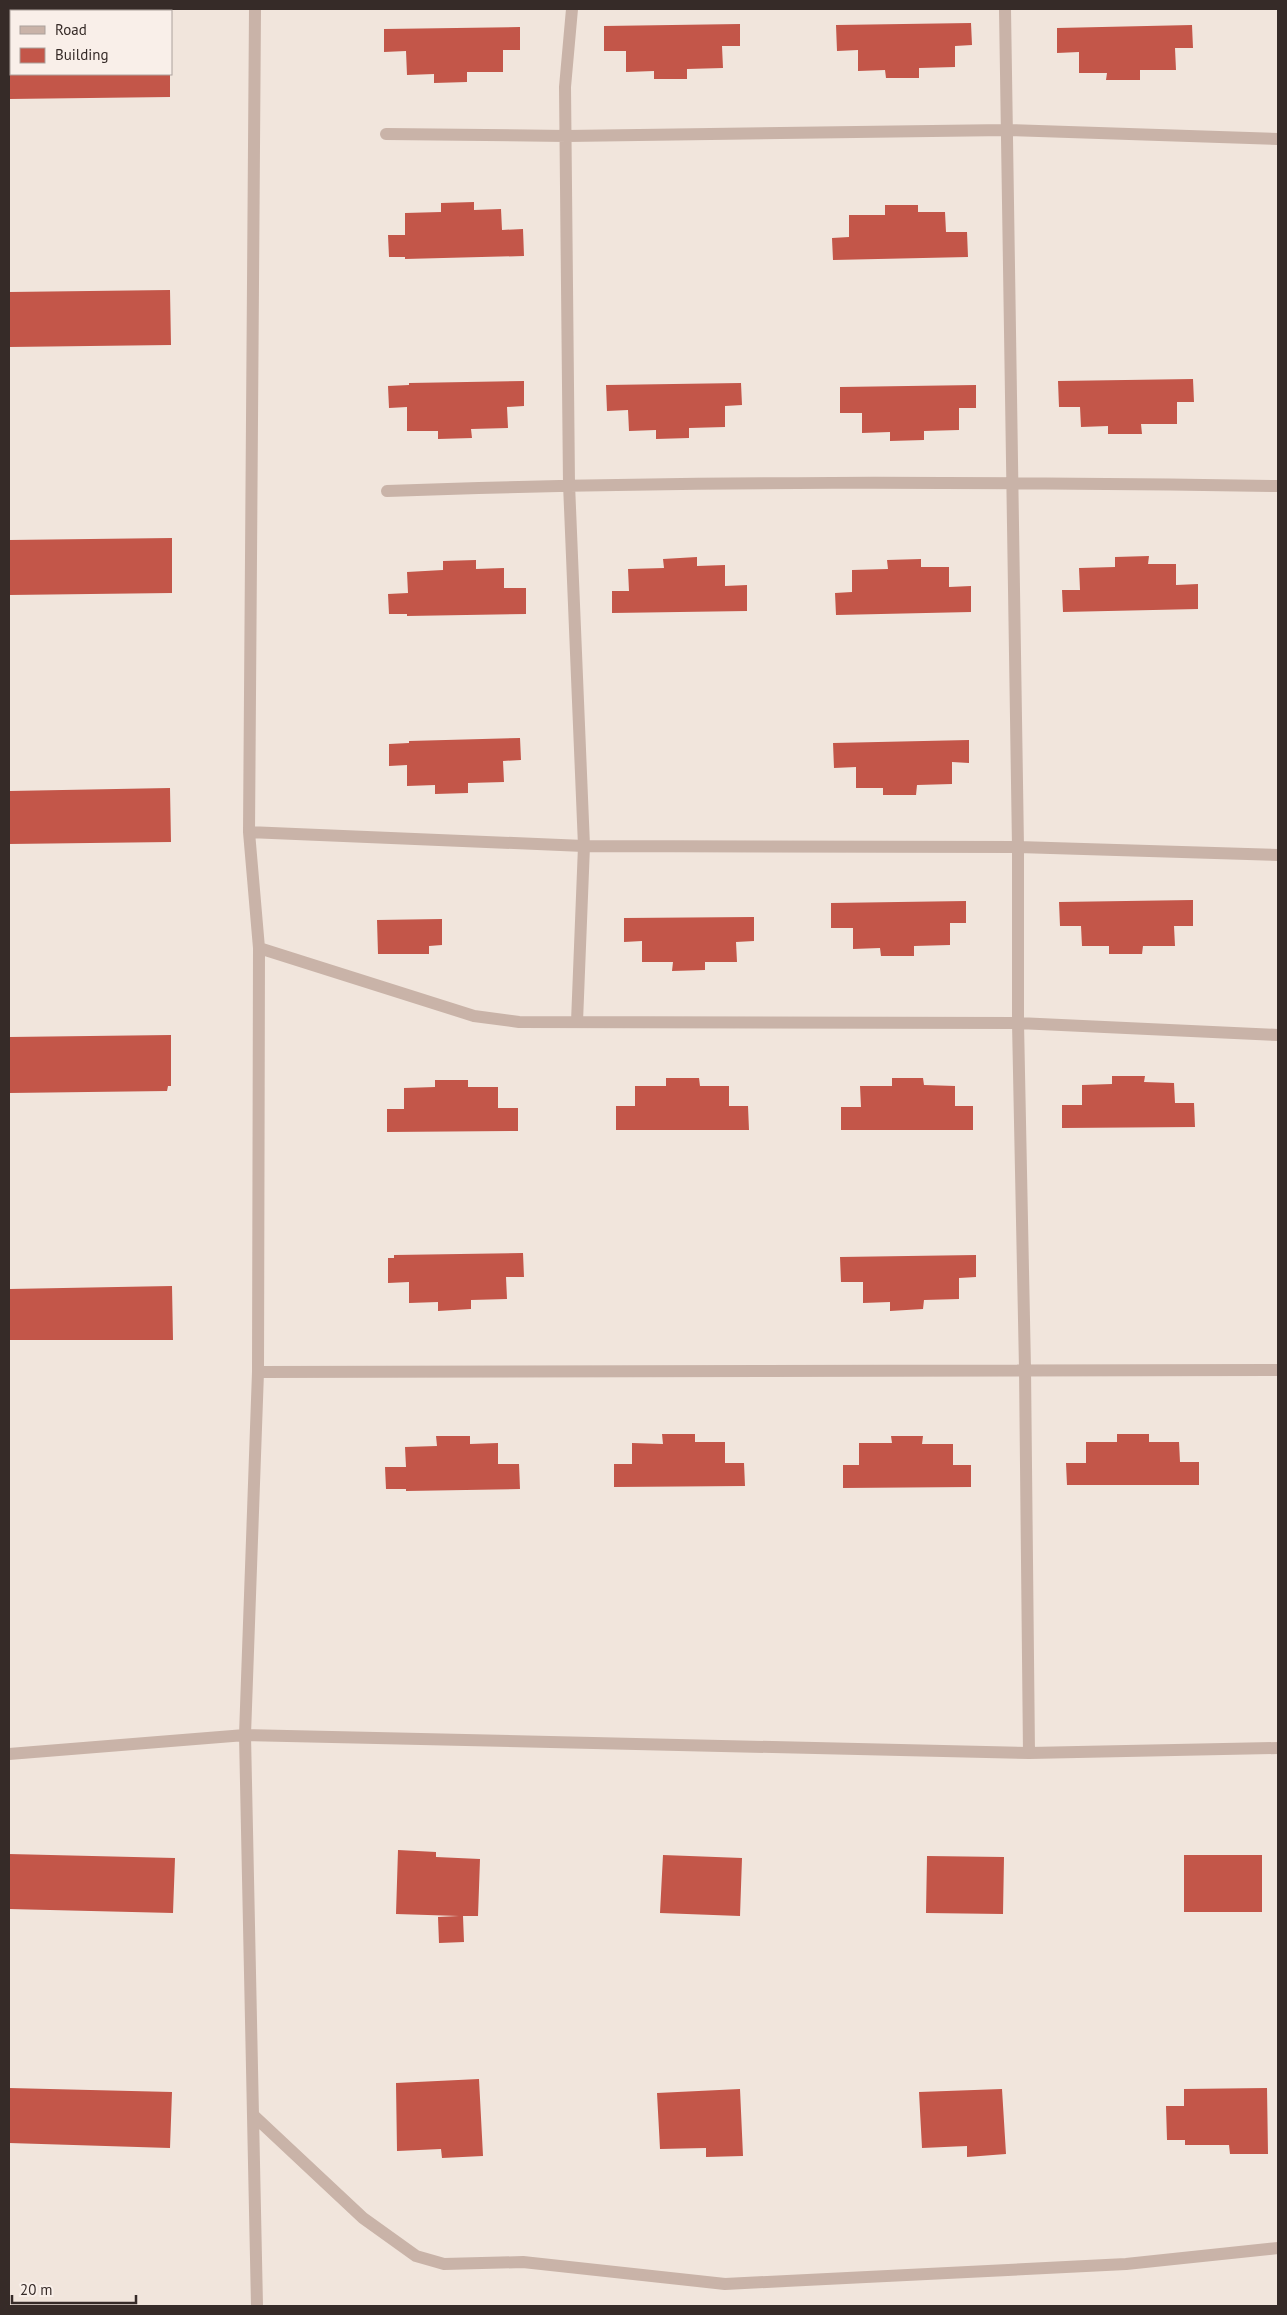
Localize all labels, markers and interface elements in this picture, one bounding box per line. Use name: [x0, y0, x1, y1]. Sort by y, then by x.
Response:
legend: [10, 10, 172, 75]
text: Road: [55, 20, 87, 39]
text: Building: [55, 45, 109, 64]
scale bar: [12, 2272, 136, 2304]
text: 20 m: [20, 2280, 53, 2299]

